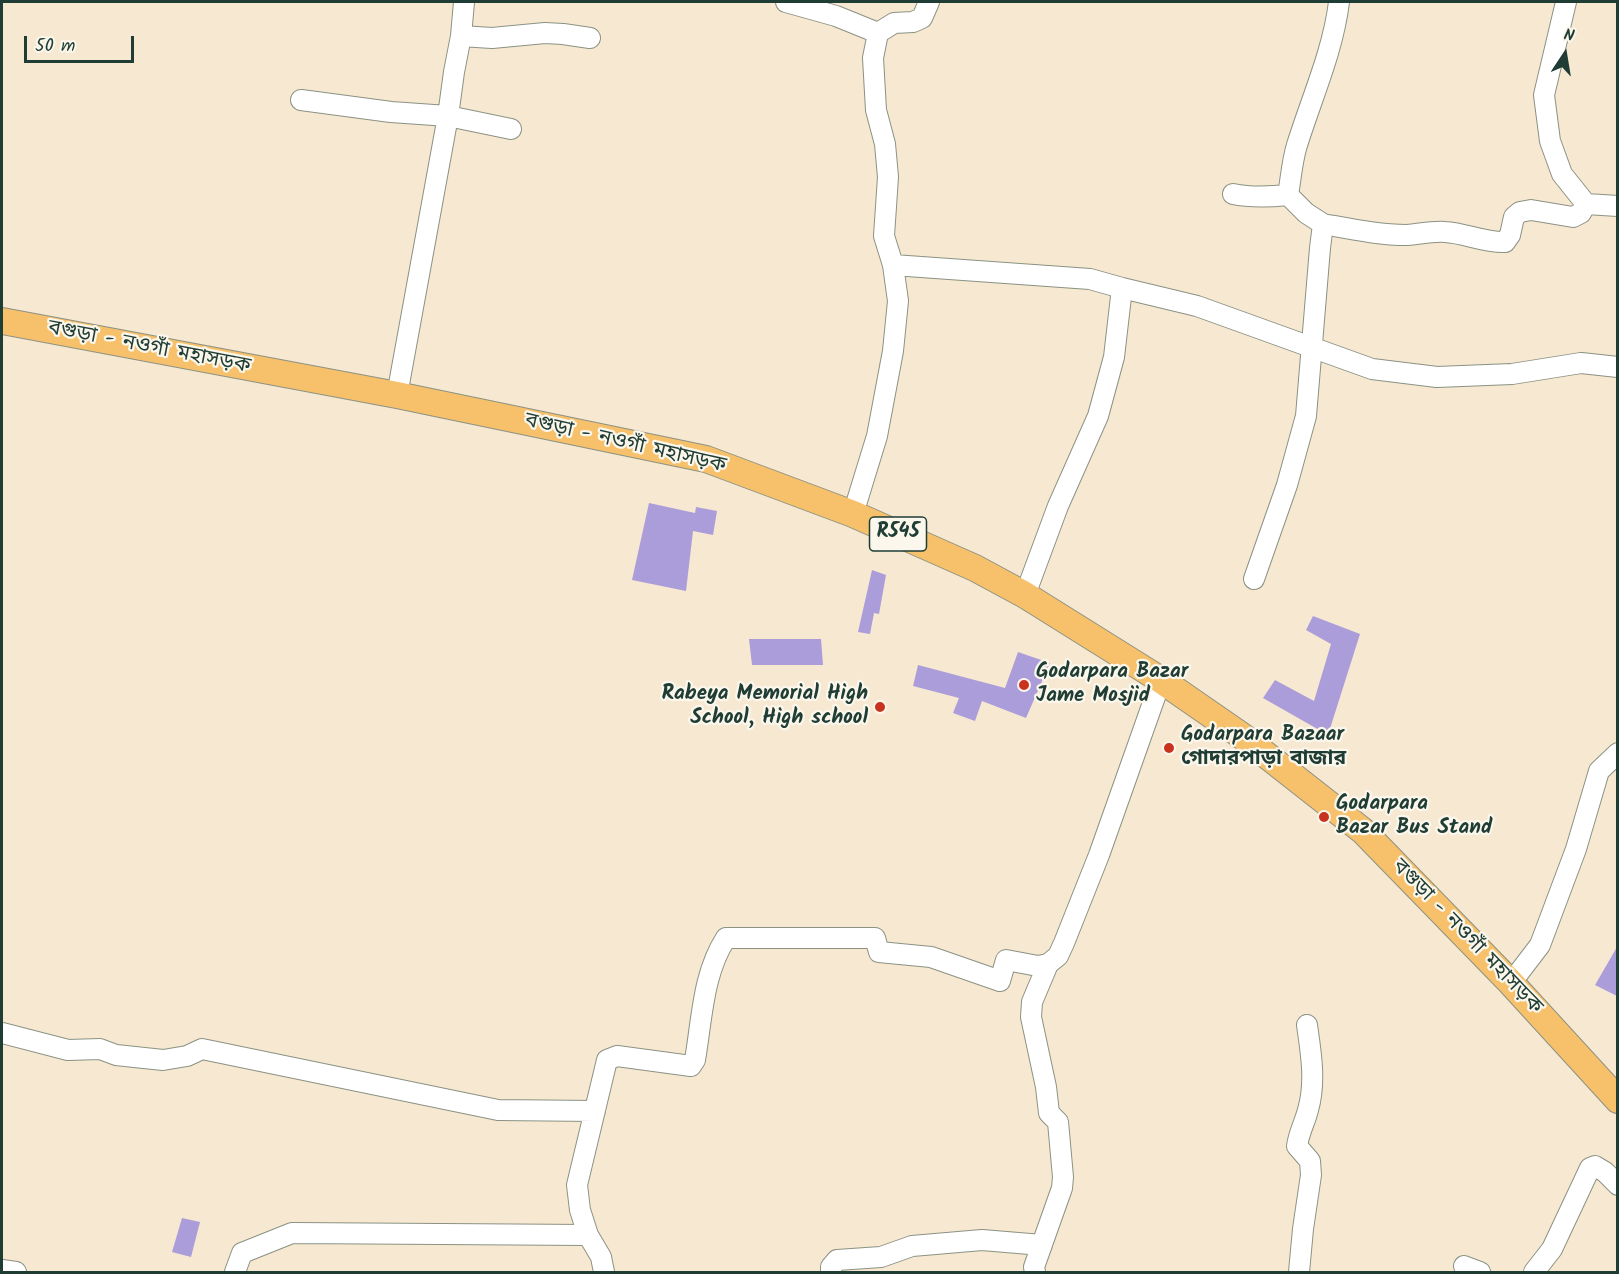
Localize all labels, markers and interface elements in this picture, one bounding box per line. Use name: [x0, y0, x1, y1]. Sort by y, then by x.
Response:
text: N: [1561, 23, 1576, 49]
scale bar: [27, 24, 136, 62]
north arrow: [1535, 24, 1595, 84]
text: 50 m: [35, 32, 75, 61]
street label: বগুড়া - নওগাঁ মহাসড়ক: [46, 317, 252, 381]
street label: বগুড়া - নওগাঁ মহাসড়ক: [522, 410, 728, 480]
road number: R545: [870, 517, 926, 551]
place label: Godarpara Bazar Jame Mosjid: [1036, 660, 1188, 710]
marker: Godarpara Bazar Jame Mosjid: [1017, 678, 1031, 692]
place label: Rabeya Memorial High School, High school: [661, 682, 868, 732]
marker: Rabeya Memorial High School, High school: [873, 700, 887, 714]
place label: Godarpara Bazaar গোদারপাড়া বাজার: [1181, 723, 1346, 773]
marker: Godarpara Bazaar গোদারপাড়া বাজার: [1162, 741, 1176, 755]
place label: Godarpara Bazar Bus Stand: [1336, 792, 1492, 842]
marker: Godarpara Bazar Bus Stand: [1317, 810, 1331, 824]
street label: বগুড়া - নওগাঁ মহাসড়ক: [1385, 855, 1547, 1021]

